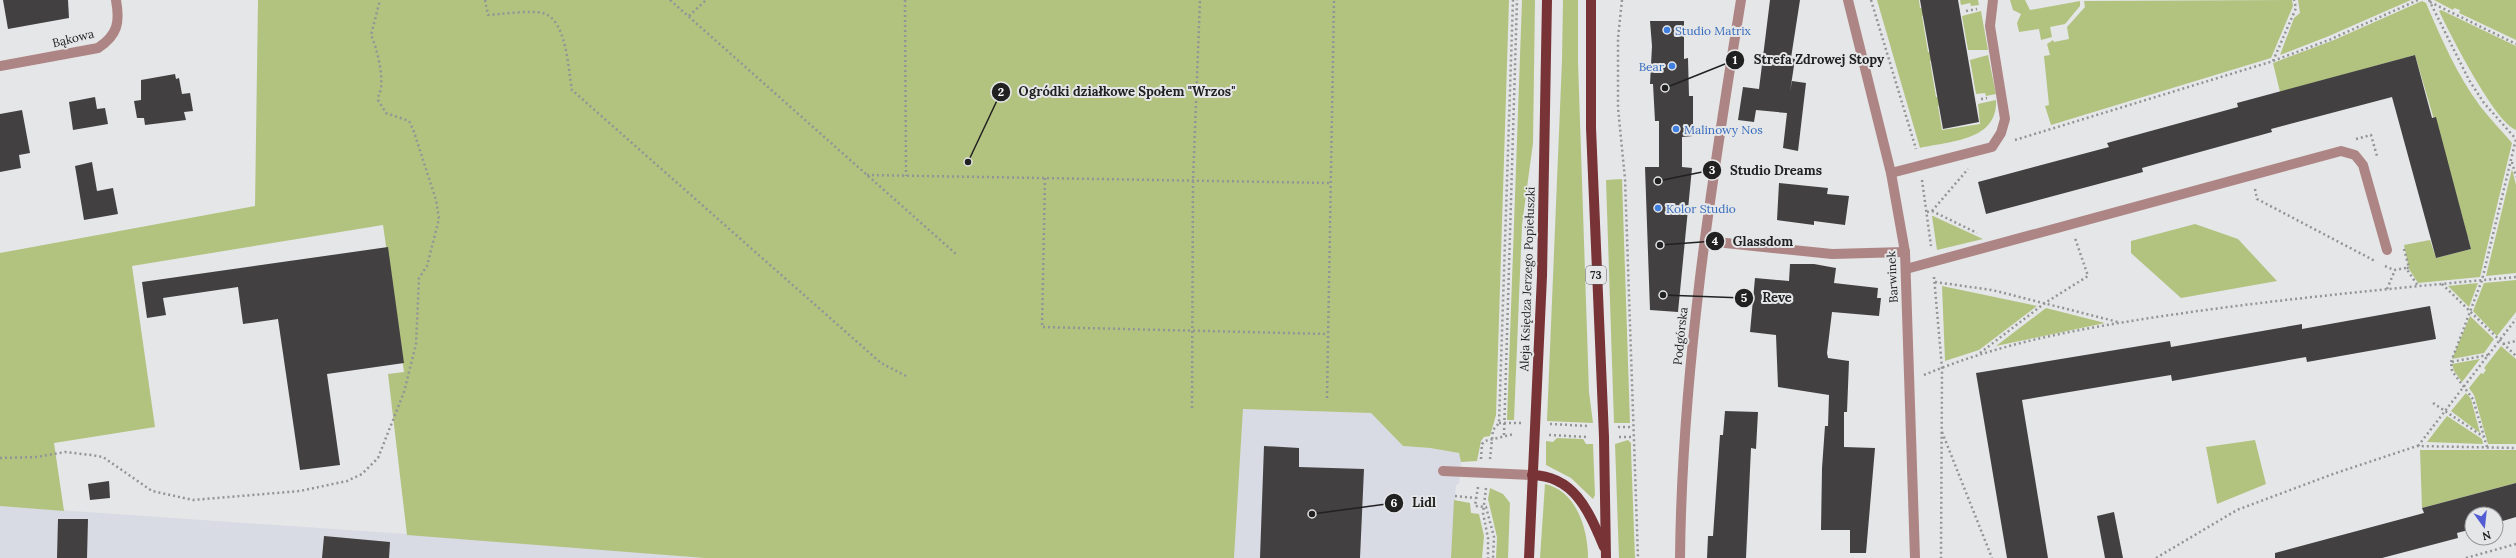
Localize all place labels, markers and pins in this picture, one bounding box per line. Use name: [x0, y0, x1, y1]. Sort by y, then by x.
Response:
place label: Studio Matrix: [1675, 23, 1752, 38]
marker: Studio Matrix: [1662, 25, 1672, 35]
callout: Strefa Zdrowej Stopy: [1725, 47, 1892, 72]
place label: Bear: [1639, 59, 1665, 74]
marker: Bear: [1667, 61, 1677, 71]
callout: Ogródki działkowe Społem "Wrzos": [991, 79, 1244, 104]
place label: Malinowy Nos: [1684, 122, 1763, 137]
marker: Malinowy Nos: [1671, 124, 1681, 134]
callout: Studio Dreams: [1702, 158, 1830, 183]
place label: Kolor Studio: [1666, 201, 1736, 216]
marker: Kolor Studio: [1653, 203, 1663, 213]
callout: Glassdom: [1705, 229, 1802, 254]
callout: Reve: [1734, 285, 1800, 310]
callout: Lidl: [1384, 490, 1444, 515]

